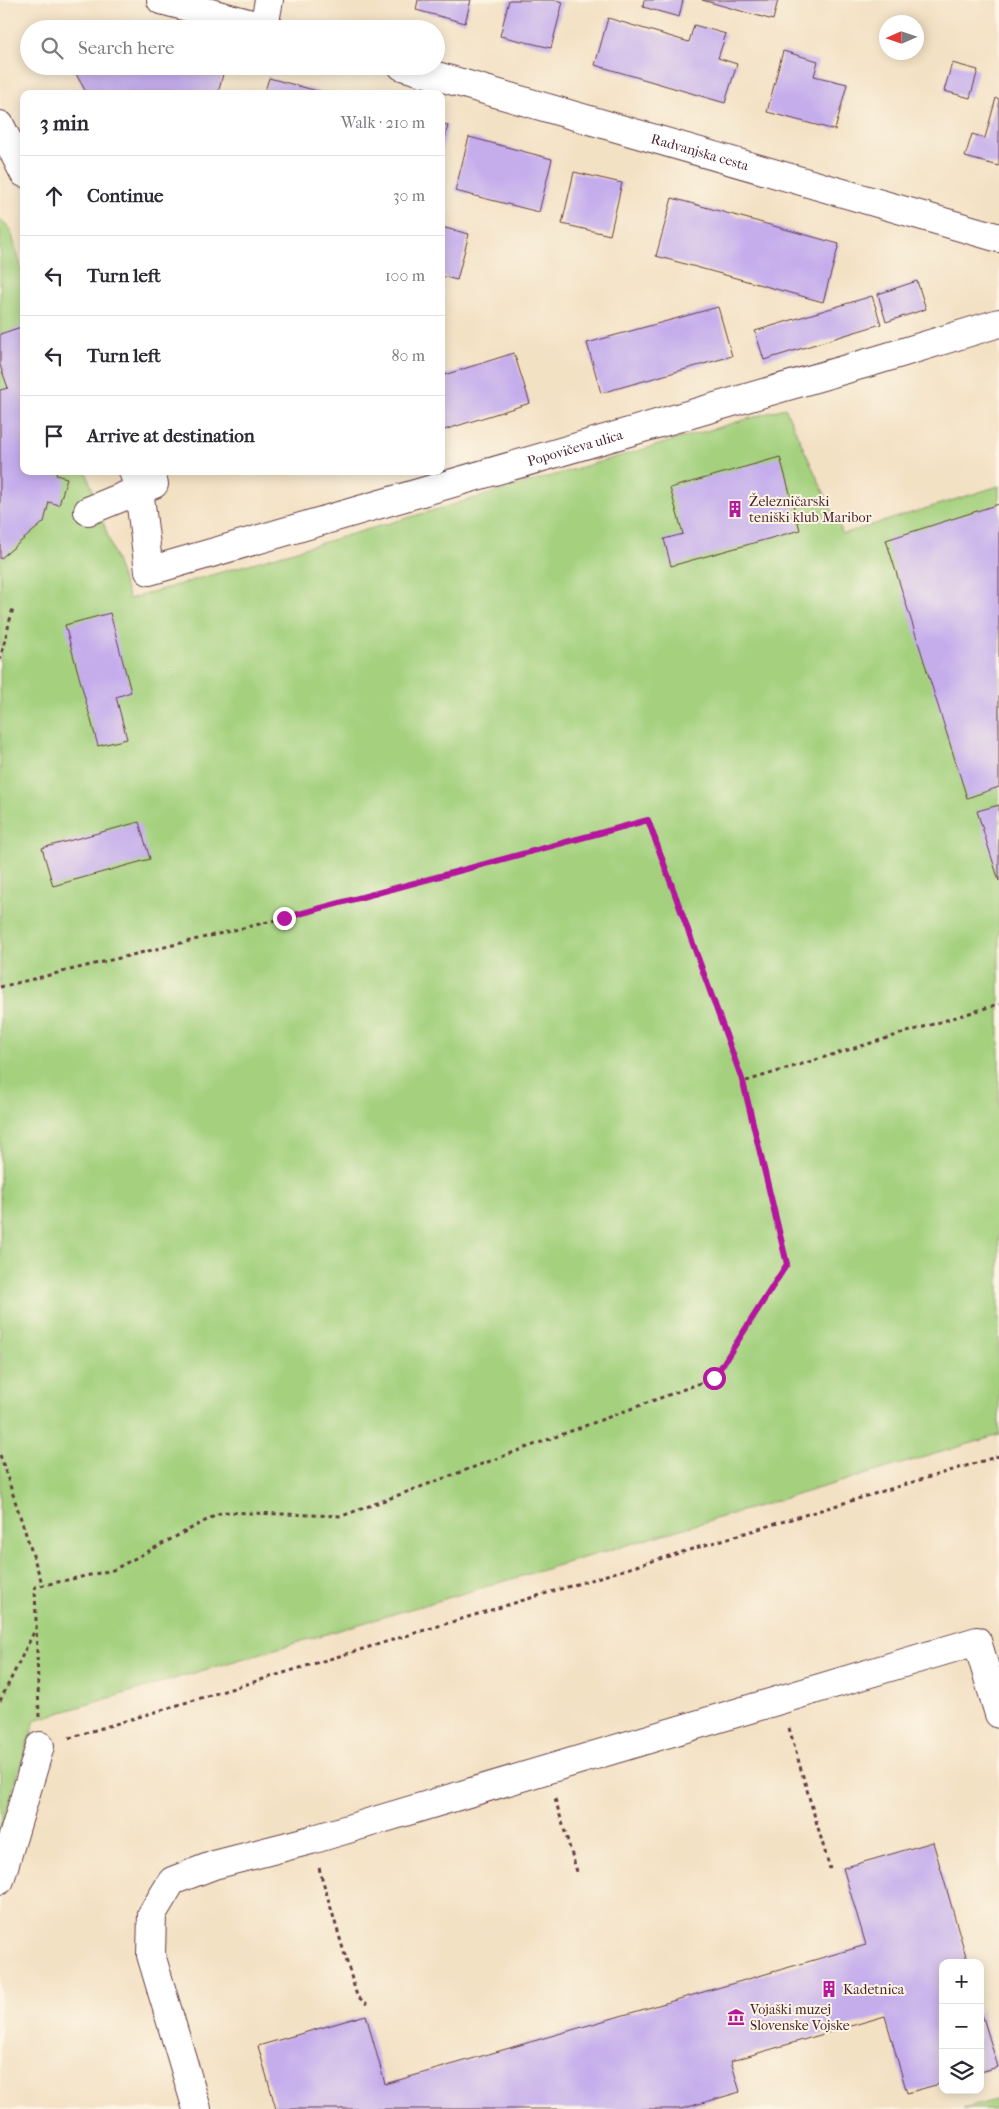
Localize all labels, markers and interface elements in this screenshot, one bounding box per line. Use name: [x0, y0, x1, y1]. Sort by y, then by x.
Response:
north arrow: [879, 15, 924, 60]
search box: [20, 20, 445, 75]
icon: search: [38, 34, 66, 62]
text: Search here: [78, 37, 174, 59]
text: 3 min: [40, 111, 89, 135]
text: Walk · 210 m: [341, 113, 425, 132]
street label: Radvanjska cesta: [649, 130, 751, 175]
icon: ahead: [40, 182, 68, 210]
text: Continue: [87, 185, 163, 207]
text: 30 m: [393, 186, 425, 205]
icon: left: [40, 262, 68, 290]
text: Turn left: [87, 265, 161, 287]
text: 100 m: [385, 266, 425, 285]
icon: left: [40, 342, 68, 370]
text: Turn left: [87, 345, 161, 367]
text: 80 m: [391, 346, 425, 365]
icon: arrive: [40, 422, 68, 450]
text: Arrive at destination: [87, 425, 255, 447]
street label: Popovičeva ulica: [525, 426, 625, 470]
place label: Železničarski teniški klub Maribor: [749, 492, 871, 526]
building icon: Železničarski teniški klub Maribor: [725, 499, 745, 519]
route end: [273, 907, 296, 930]
route start: [703, 1367, 726, 1390]
map controls: [939, 1959, 984, 2094]
button: +: [939, 1959, 984, 2004]
building icon: Kadetnica: [819, 1979, 839, 1999]
place label: Kadetnica: [843, 1981, 905, 1998]
place label: Vojaški muzej Slovenske Vojske: [749, 2001, 850, 2034]
button: −: [939, 2004, 984, 2049]
museum icon: Vojaški muzej Slovenske Vojske: [726, 2007, 746, 2027]
button: layers: [939, 2049, 984, 2094]

